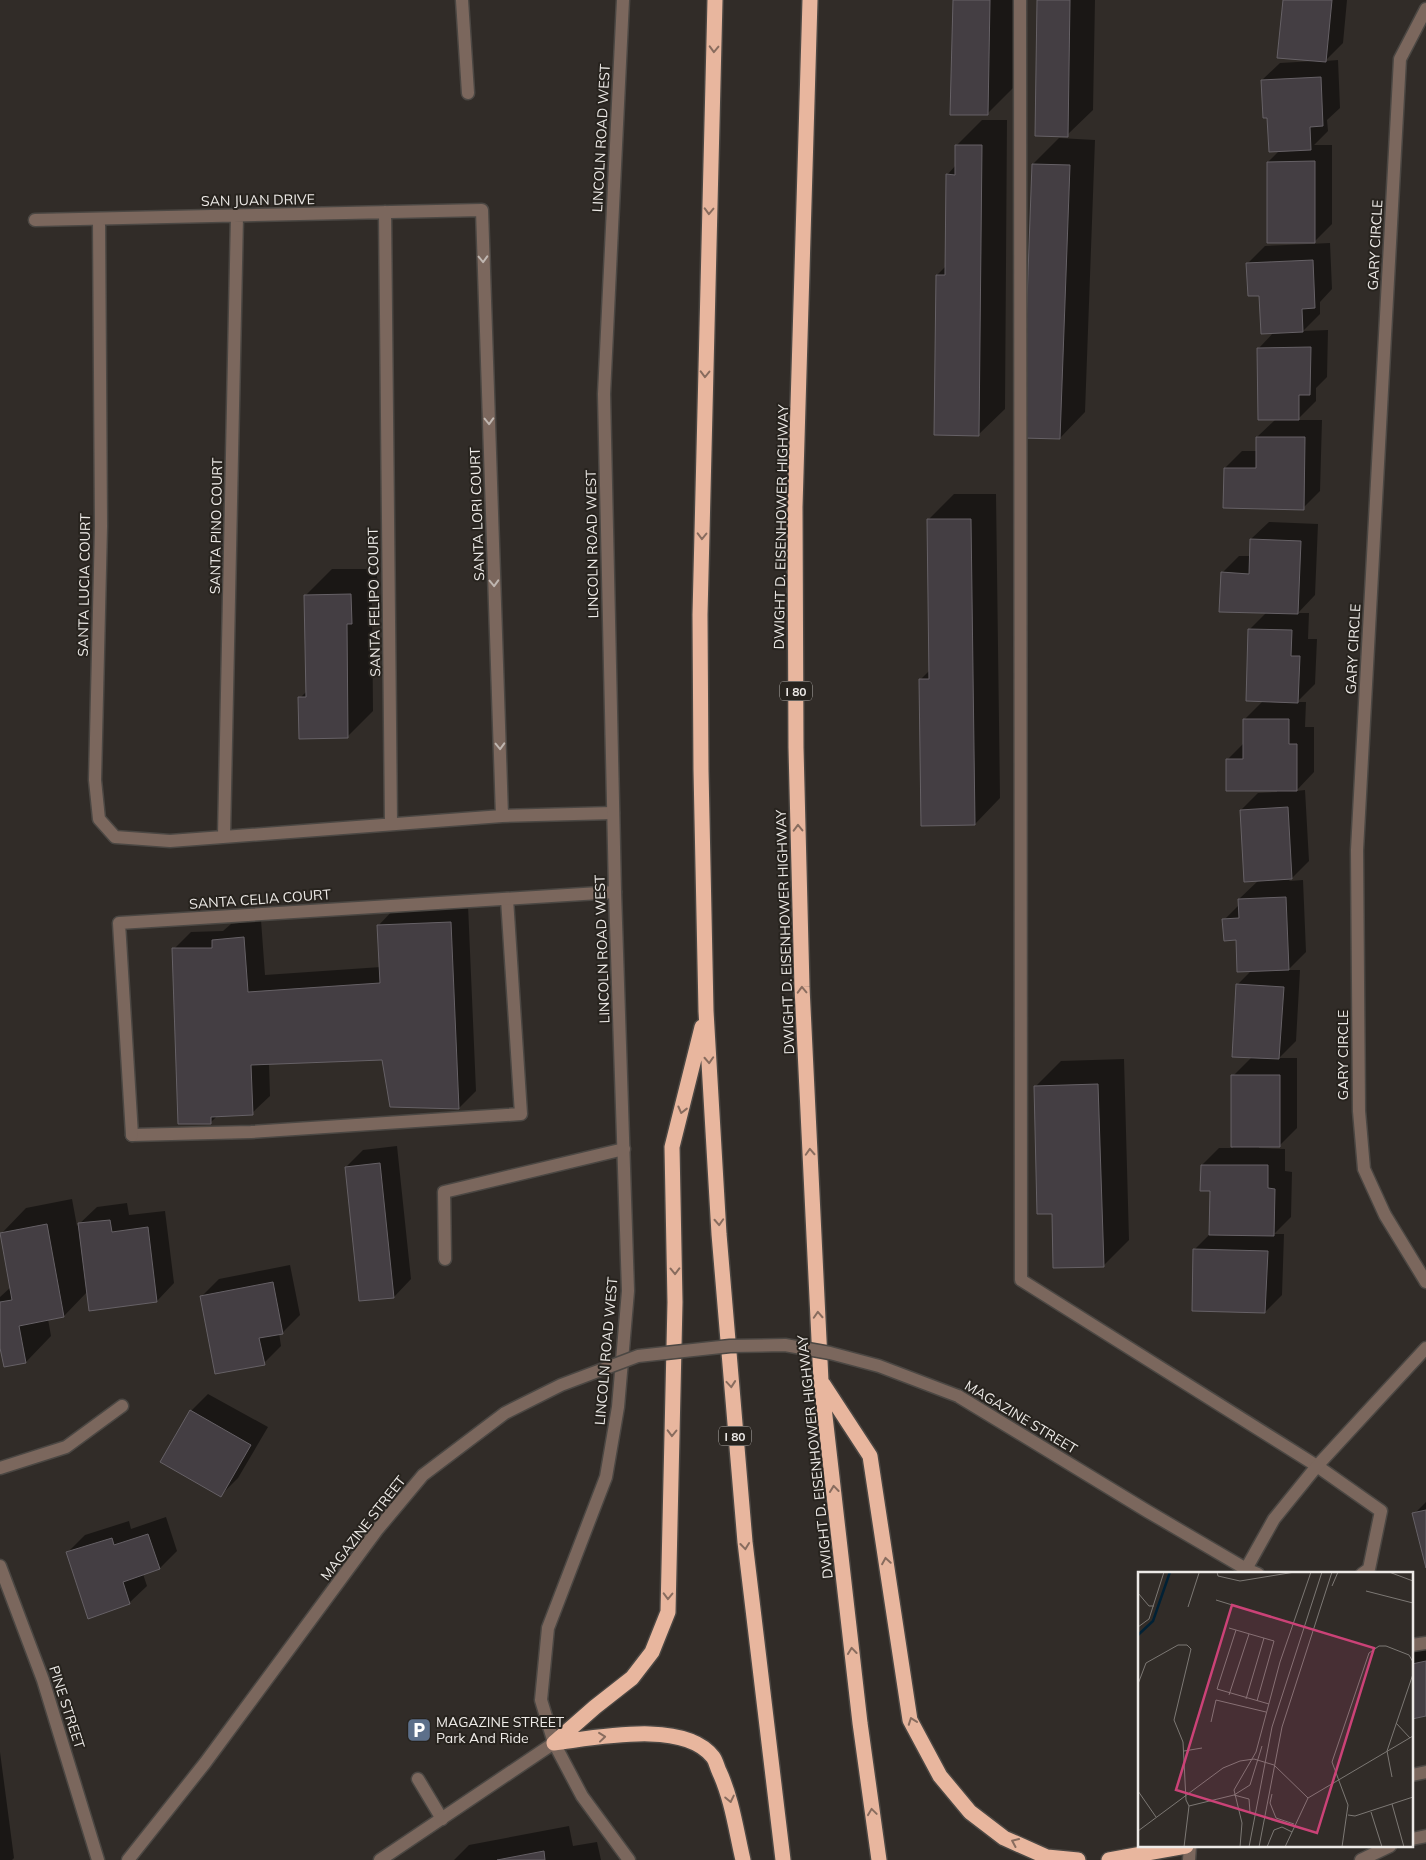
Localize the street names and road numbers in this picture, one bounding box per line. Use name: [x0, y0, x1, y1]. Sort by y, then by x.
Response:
street label: LINCOLN ROAD WEST: [588, 63, 614, 213]
street label: SAN JUAN DRIVE: [201, 190, 315, 210]
street label: GARY CIRCLE: [1364, 199, 1386, 291]
street label: DWIGHT D. EISENHOWER HIGHWAY: [770, 404, 792, 650]
street label: SANTA LORI COURT: [466, 446, 488, 581]
street label: SANTA PINO COURT: [206, 457, 226, 594]
street label: LINCOLN ROAD WEST: [582, 469, 602, 619]
street label: SANTA LUCIA COURT: [74, 513, 94, 657]
street label: SANTA FELIPO COURT: [364, 526, 384, 677]
street label: GARY CIRCLE: [1342, 603, 1364, 695]
road number: I 80: [780, 681, 812, 700]
street label: DWIGHT D. EISENHOWER HIGHWAY: [772, 809, 798, 1055]
street label: LINCOLN ROAD WEST: [590, 874, 614, 1024]
street label: SANTA CELIA COURT: [189, 885, 332, 913]
street label: GARY CIRCLE: [1334, 1010, 1352, 1100]
street label: LINCOLN ROAD WEST: [591, 1276, 621, 1426]
street label: DWIGHT D. EISENHOWER HIGHWAY: [793, 1334, 837, 1580]
street label: MAGAZINE STREET: [961, 1376, 1081, 1458]
road number: I 80: [719, 1426, 751, 1445]
street label: MAGAZINE STREET: [316, 1472, 410, 1584]
street label: PINE STREET: [45, 1663, 89, 1751]

